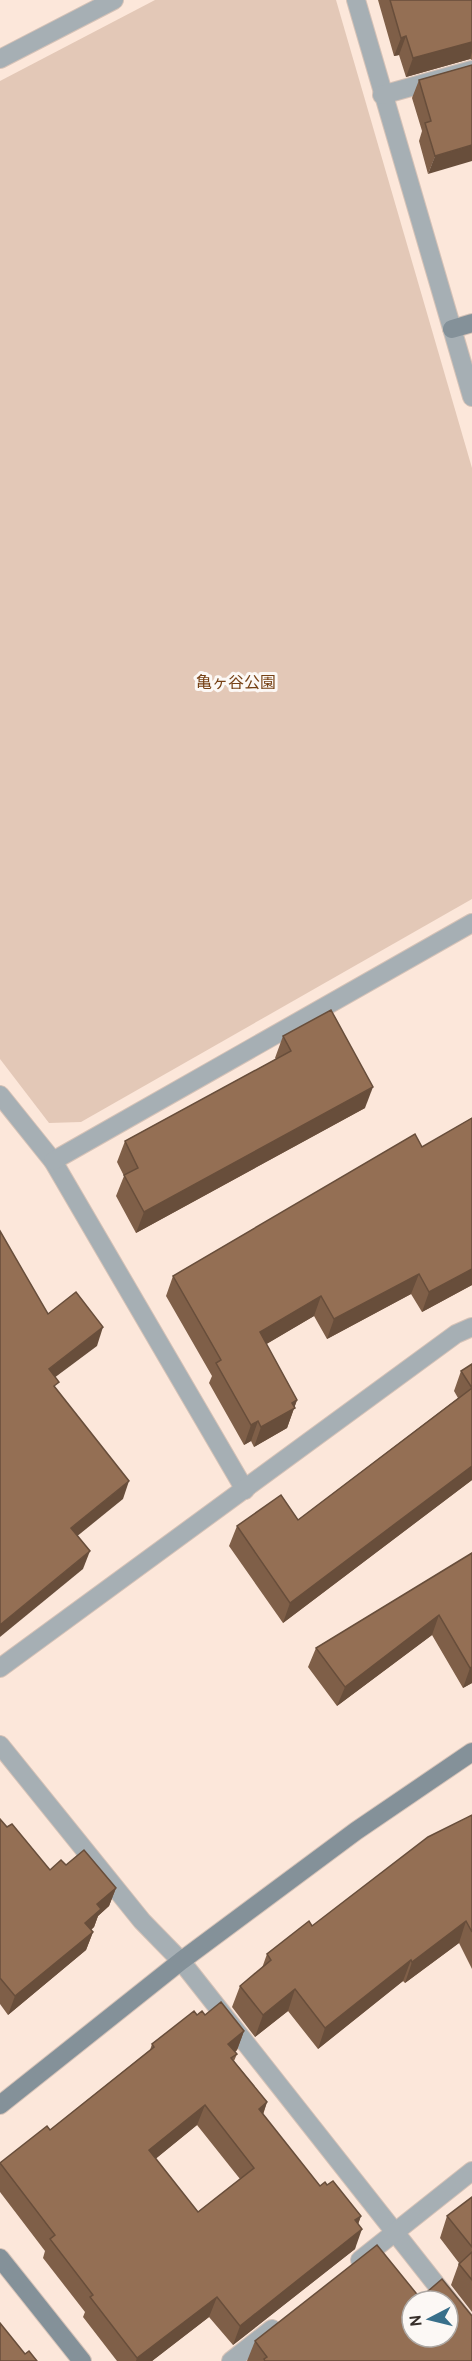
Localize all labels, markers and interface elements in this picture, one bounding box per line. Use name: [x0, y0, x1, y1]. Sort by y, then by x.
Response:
park label: 亀ヶ谷公園: [196, 674, 276, 694]
north arrow: [400, 2289, 460, 2349]
text: N: [406, 2314, 428, 2328]

